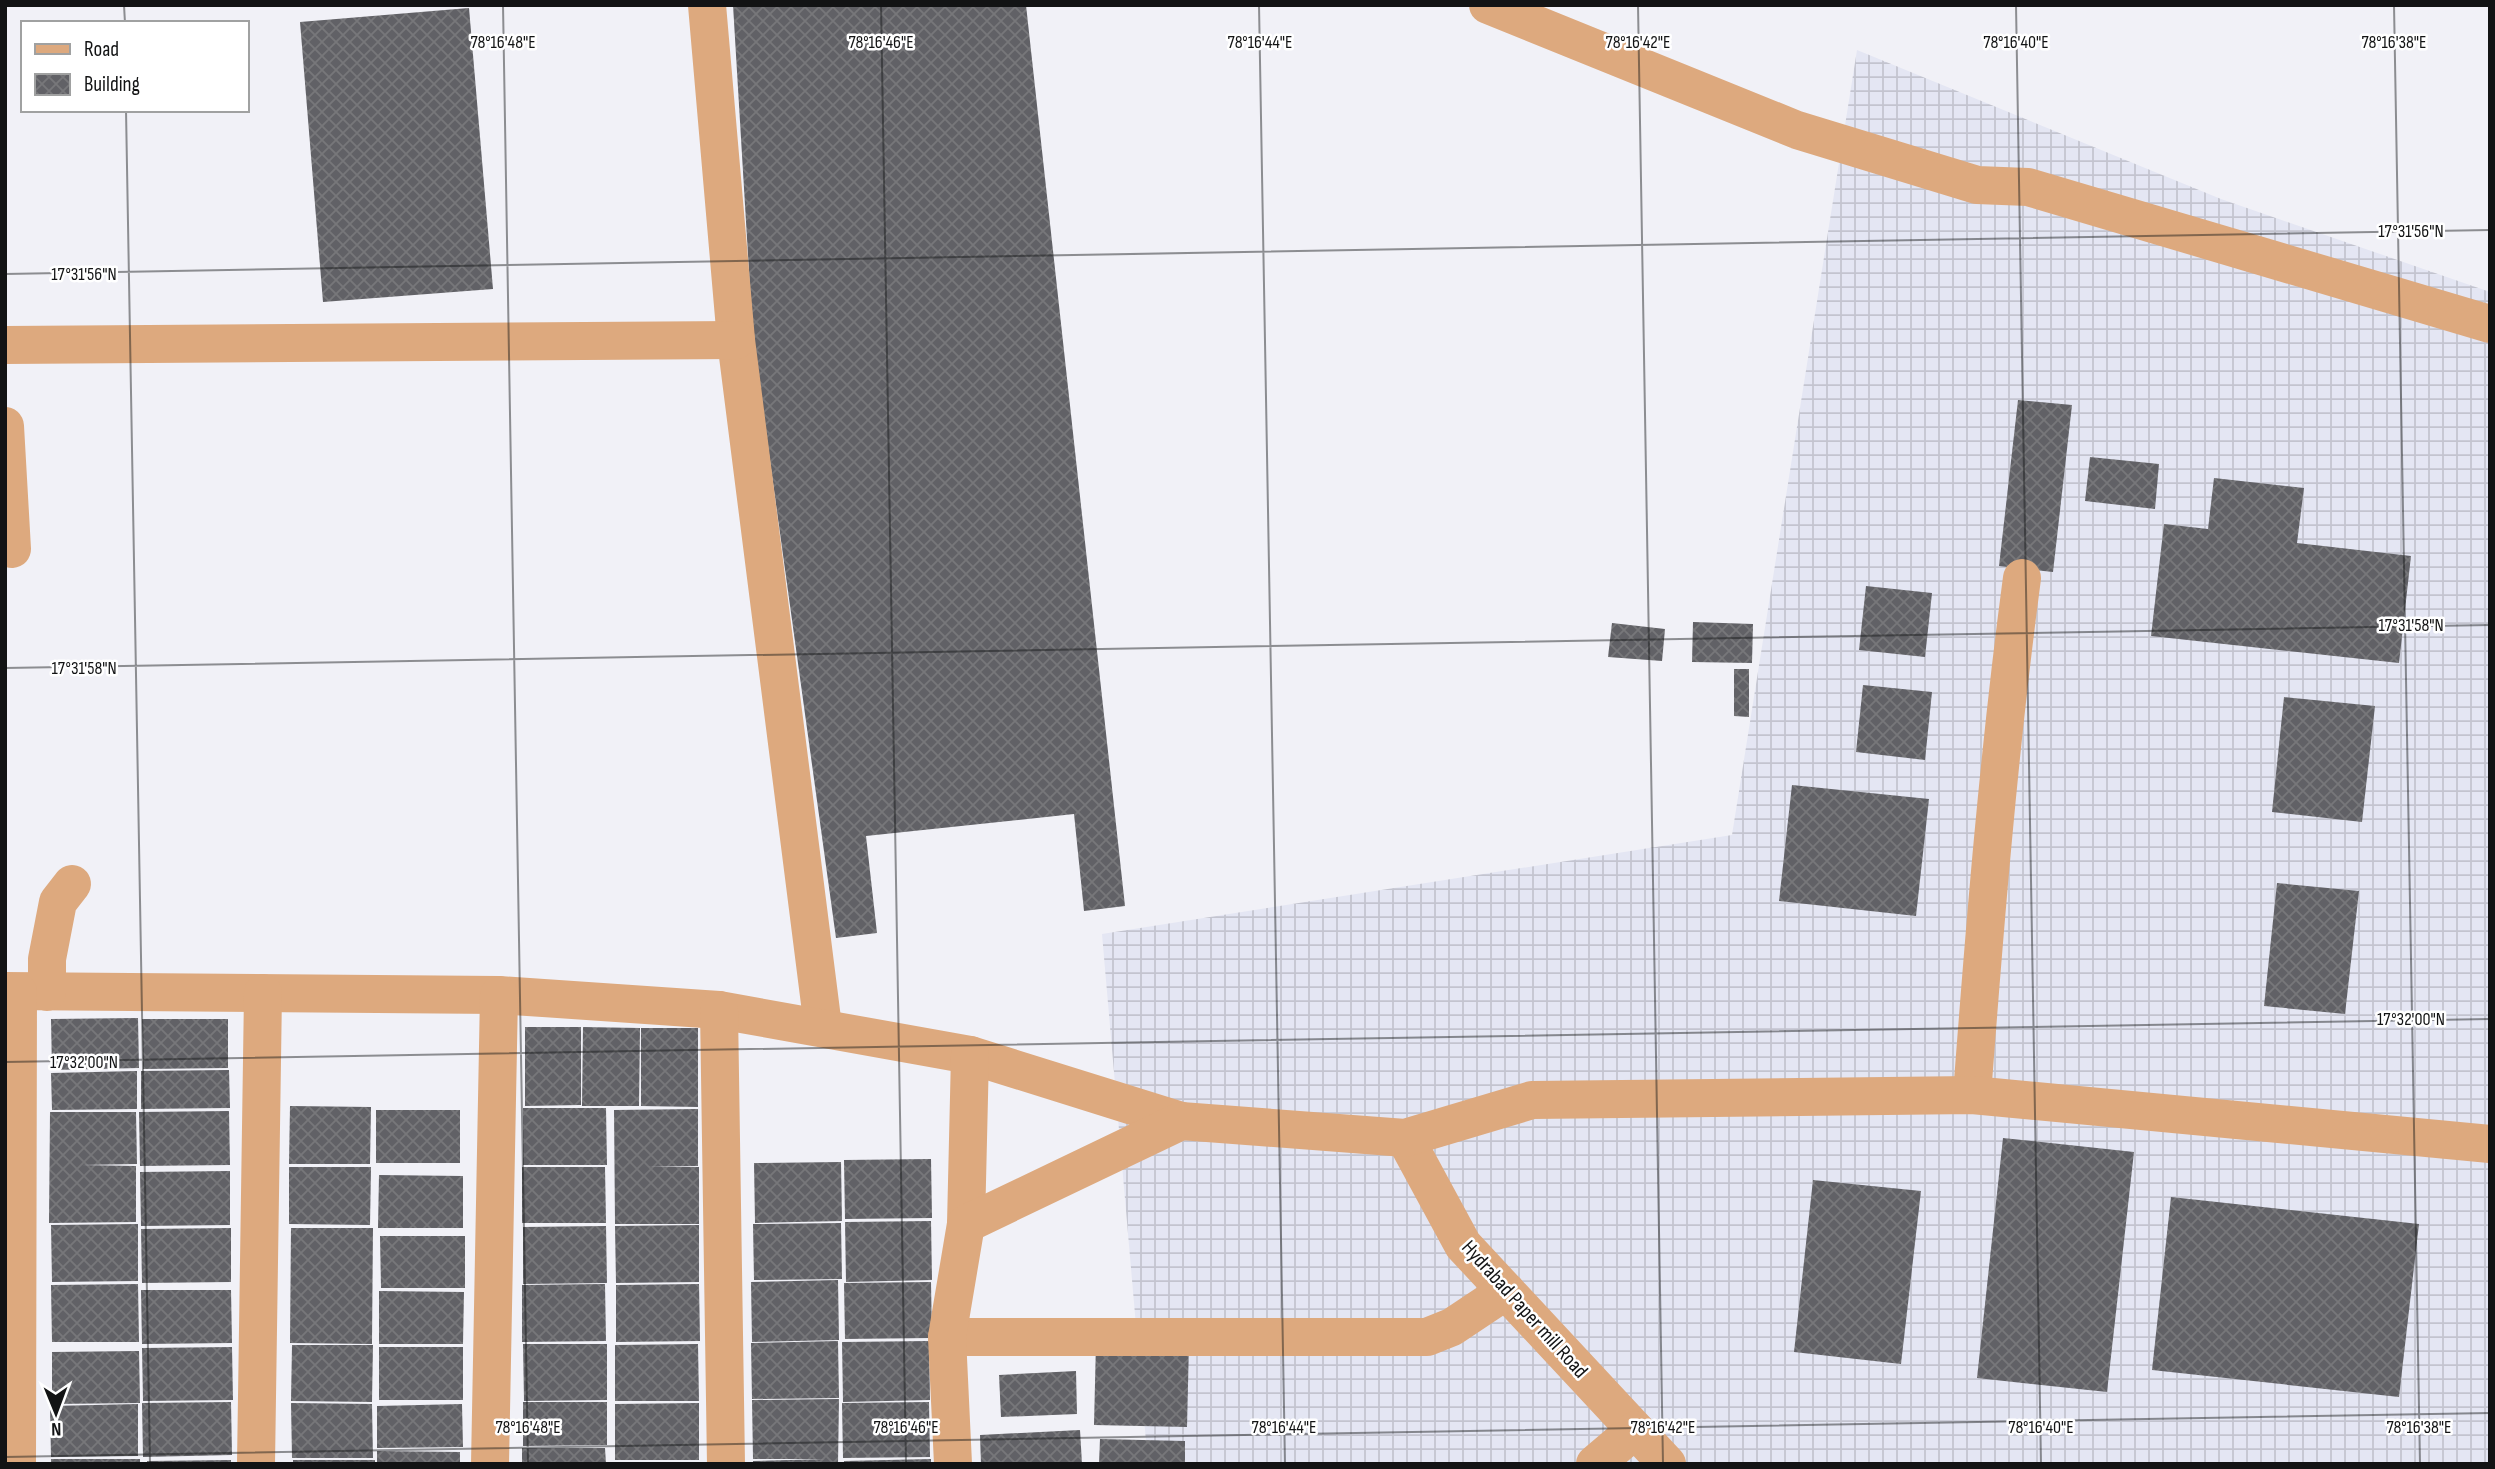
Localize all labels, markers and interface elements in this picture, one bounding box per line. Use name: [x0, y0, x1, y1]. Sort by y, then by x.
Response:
legend: [21, 21, 248, 112]
text: 78°16'48"E: [470, 32, 536, 53]
text: 78°16'46"E: [848, 32, 914, 53]
text: 78°16'44"E: [1228, 32, 1292, 53]
text: 78°16'42"E: [1606, 32, 1670, 53]
text: 78°16'40"E: [1983, 32, 2049, 53]
text: 78°16'38"E: [2361, 32, 2427, 53]
text: Road: [84, 37, 119, 62]
text: Building: [84, 72, 140, 97]
text: 17°31'56"N: [2378, 221, 2444, 242]
text: 17°31'56"N: [51, 264, 117, 285]
text: 17°31'58"N: [2378, 615, 2444, 636]
text: 17°31'58"N: [51, 658, 117, 679]
text: 17°32'00"N: [2377, 1009, 2445, 1030]
text: 17°32'00"N: [50, 1052, 118, 1073]
street label: Hydrabad Paper mill Road: [1456, 1235, 1593, 1383]
north arrow: [21, 1378, 91, 1448]
text: N: [51, 1417, 62, 1440]
text: 78°16'48"E: [495, 1417, 561, 1438]
text: 78°16'46"E: [873, 1417, 939, 1438]
text: 78°16'44"E: [1252, 1417, 1316, 1438]
text: 78°16'42"E: [1631, 1417, 1695, 1438]
text: 78°16'40"E: [2008, 1417, 2074, 1438]
text: 78°16'38"E: [2386, 1417, 2452, 1438]

